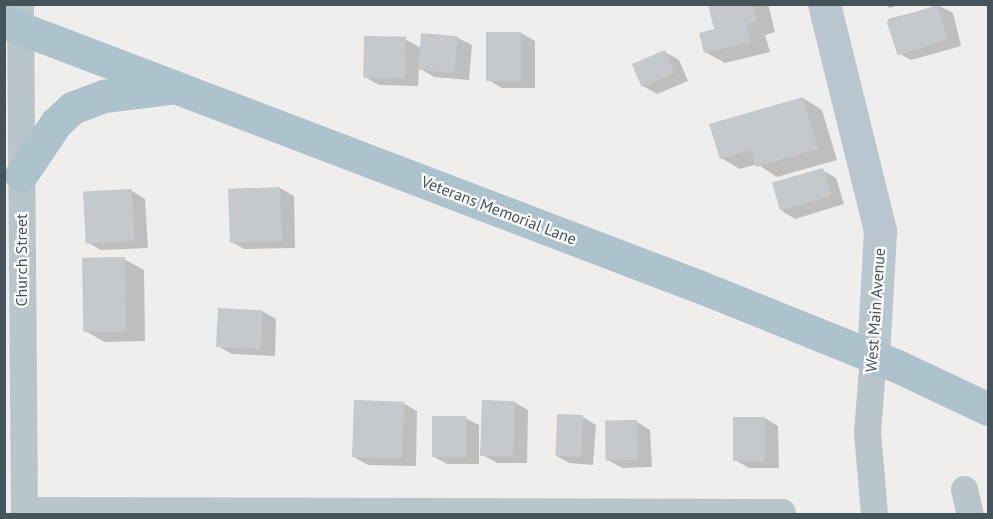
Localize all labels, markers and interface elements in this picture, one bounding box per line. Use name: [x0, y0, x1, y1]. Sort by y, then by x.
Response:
street label: Veterans Memorial Lane: [419, 172, 579, 248]
street label: Church Street: [11, 213, 31, 307]
street label: West Main Avenue: [861, 247, 889, 373]

